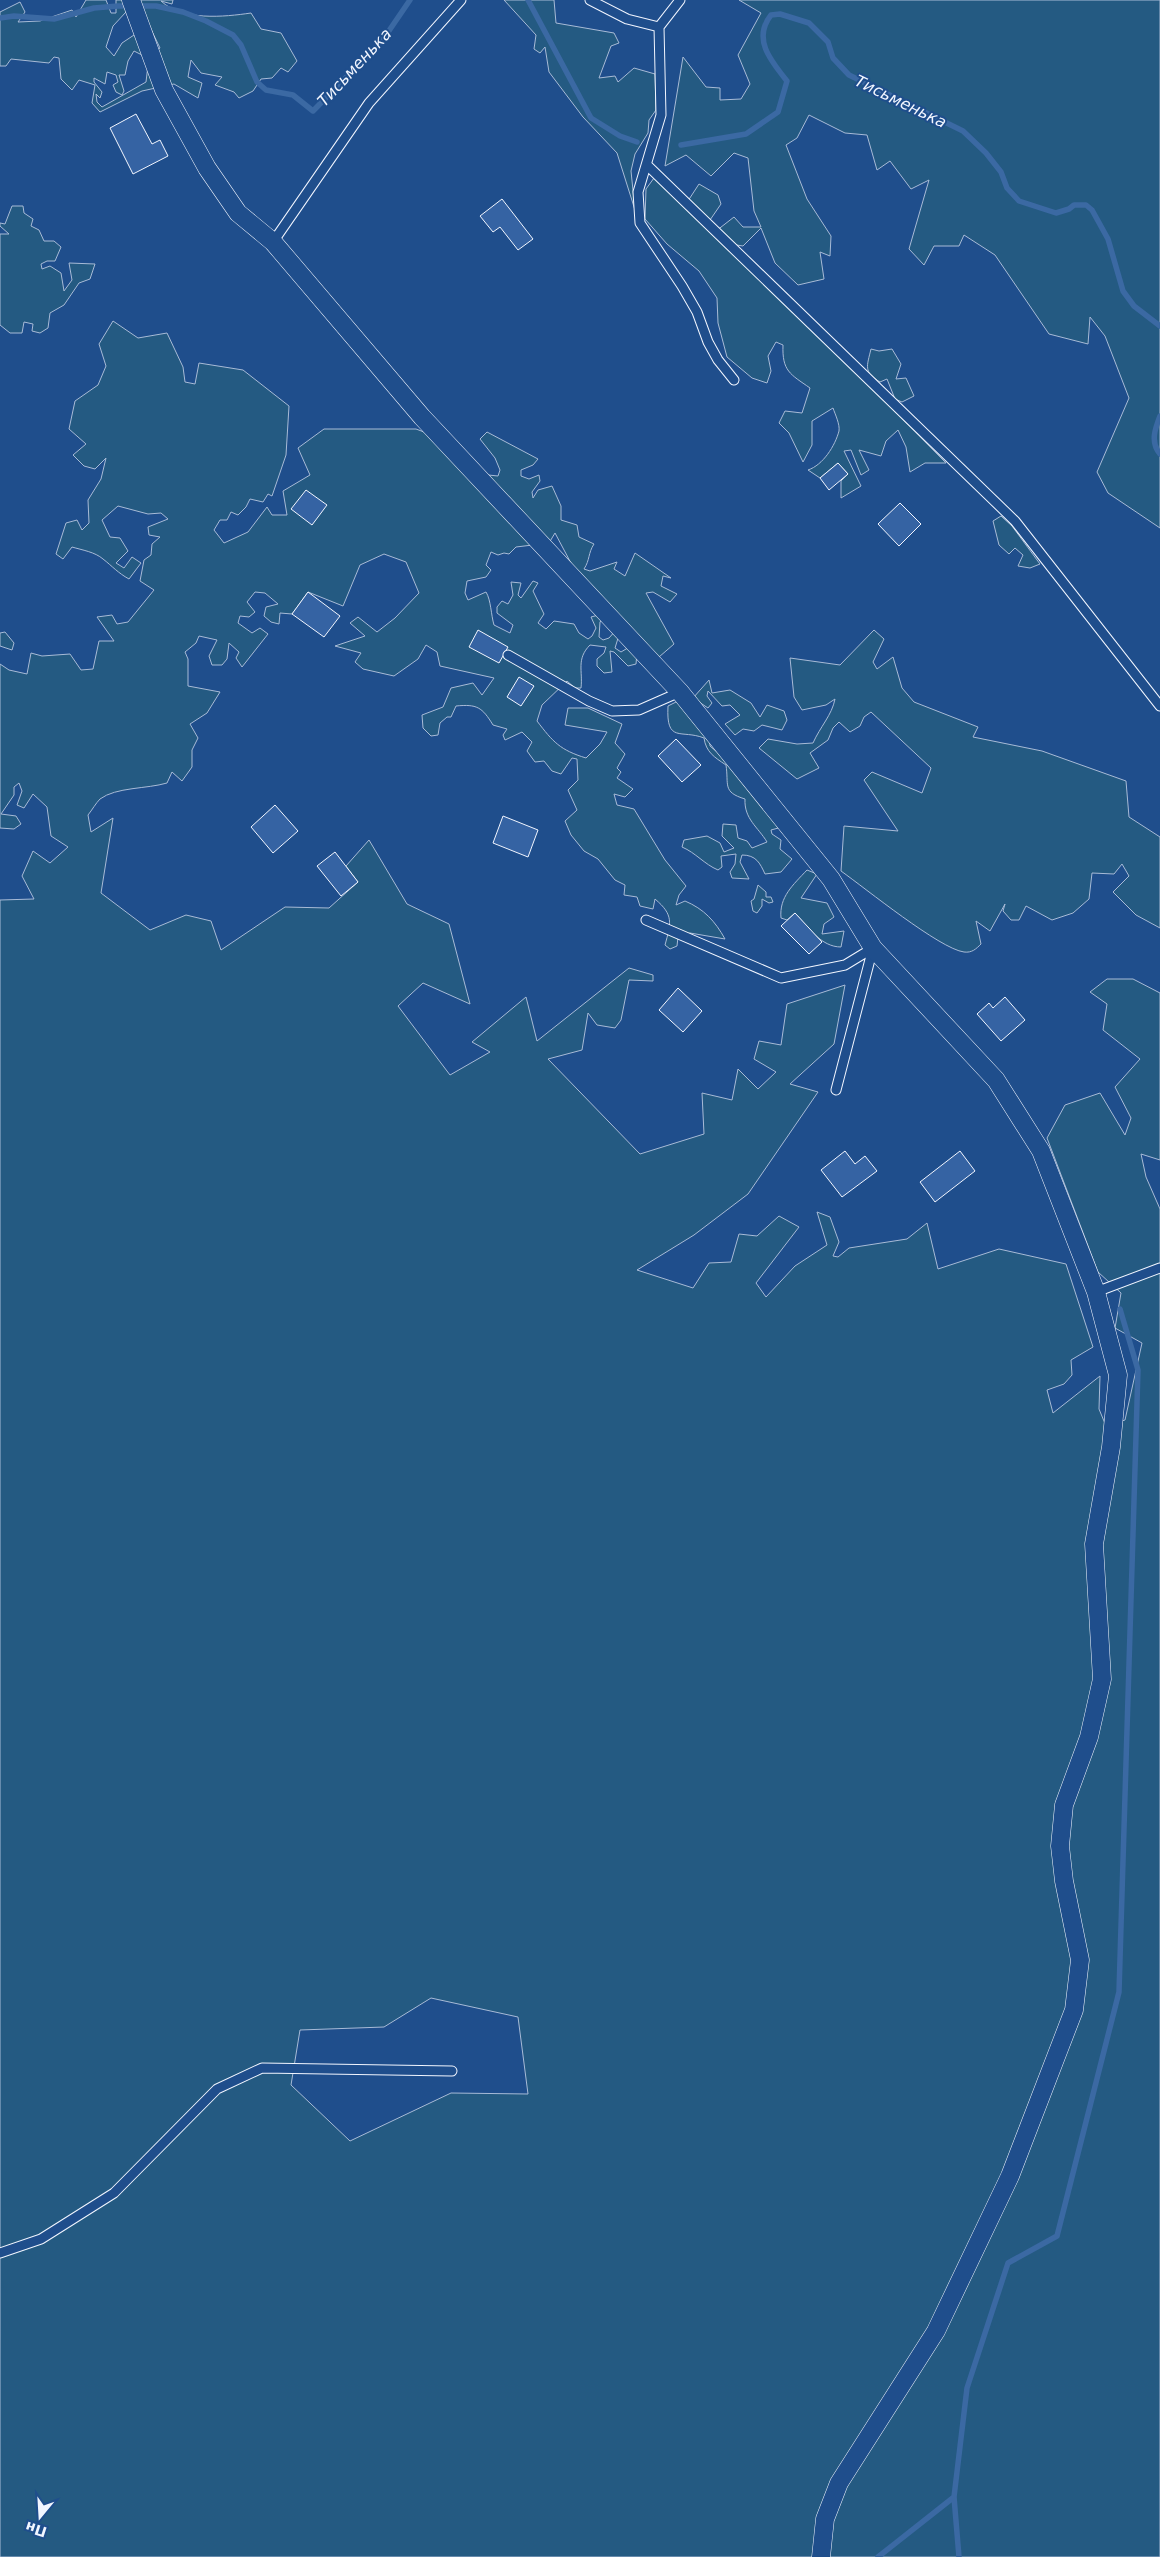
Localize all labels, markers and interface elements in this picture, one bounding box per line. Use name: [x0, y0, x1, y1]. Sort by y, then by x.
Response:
water label: Тисьменька: [313, 24, 395, 110]
water label: Тисьменька: [852, 71, 950, 132]
north arrow: [15, 2492, 65, 2542]
text: Пн: [23, 2518, 49, 2540]

